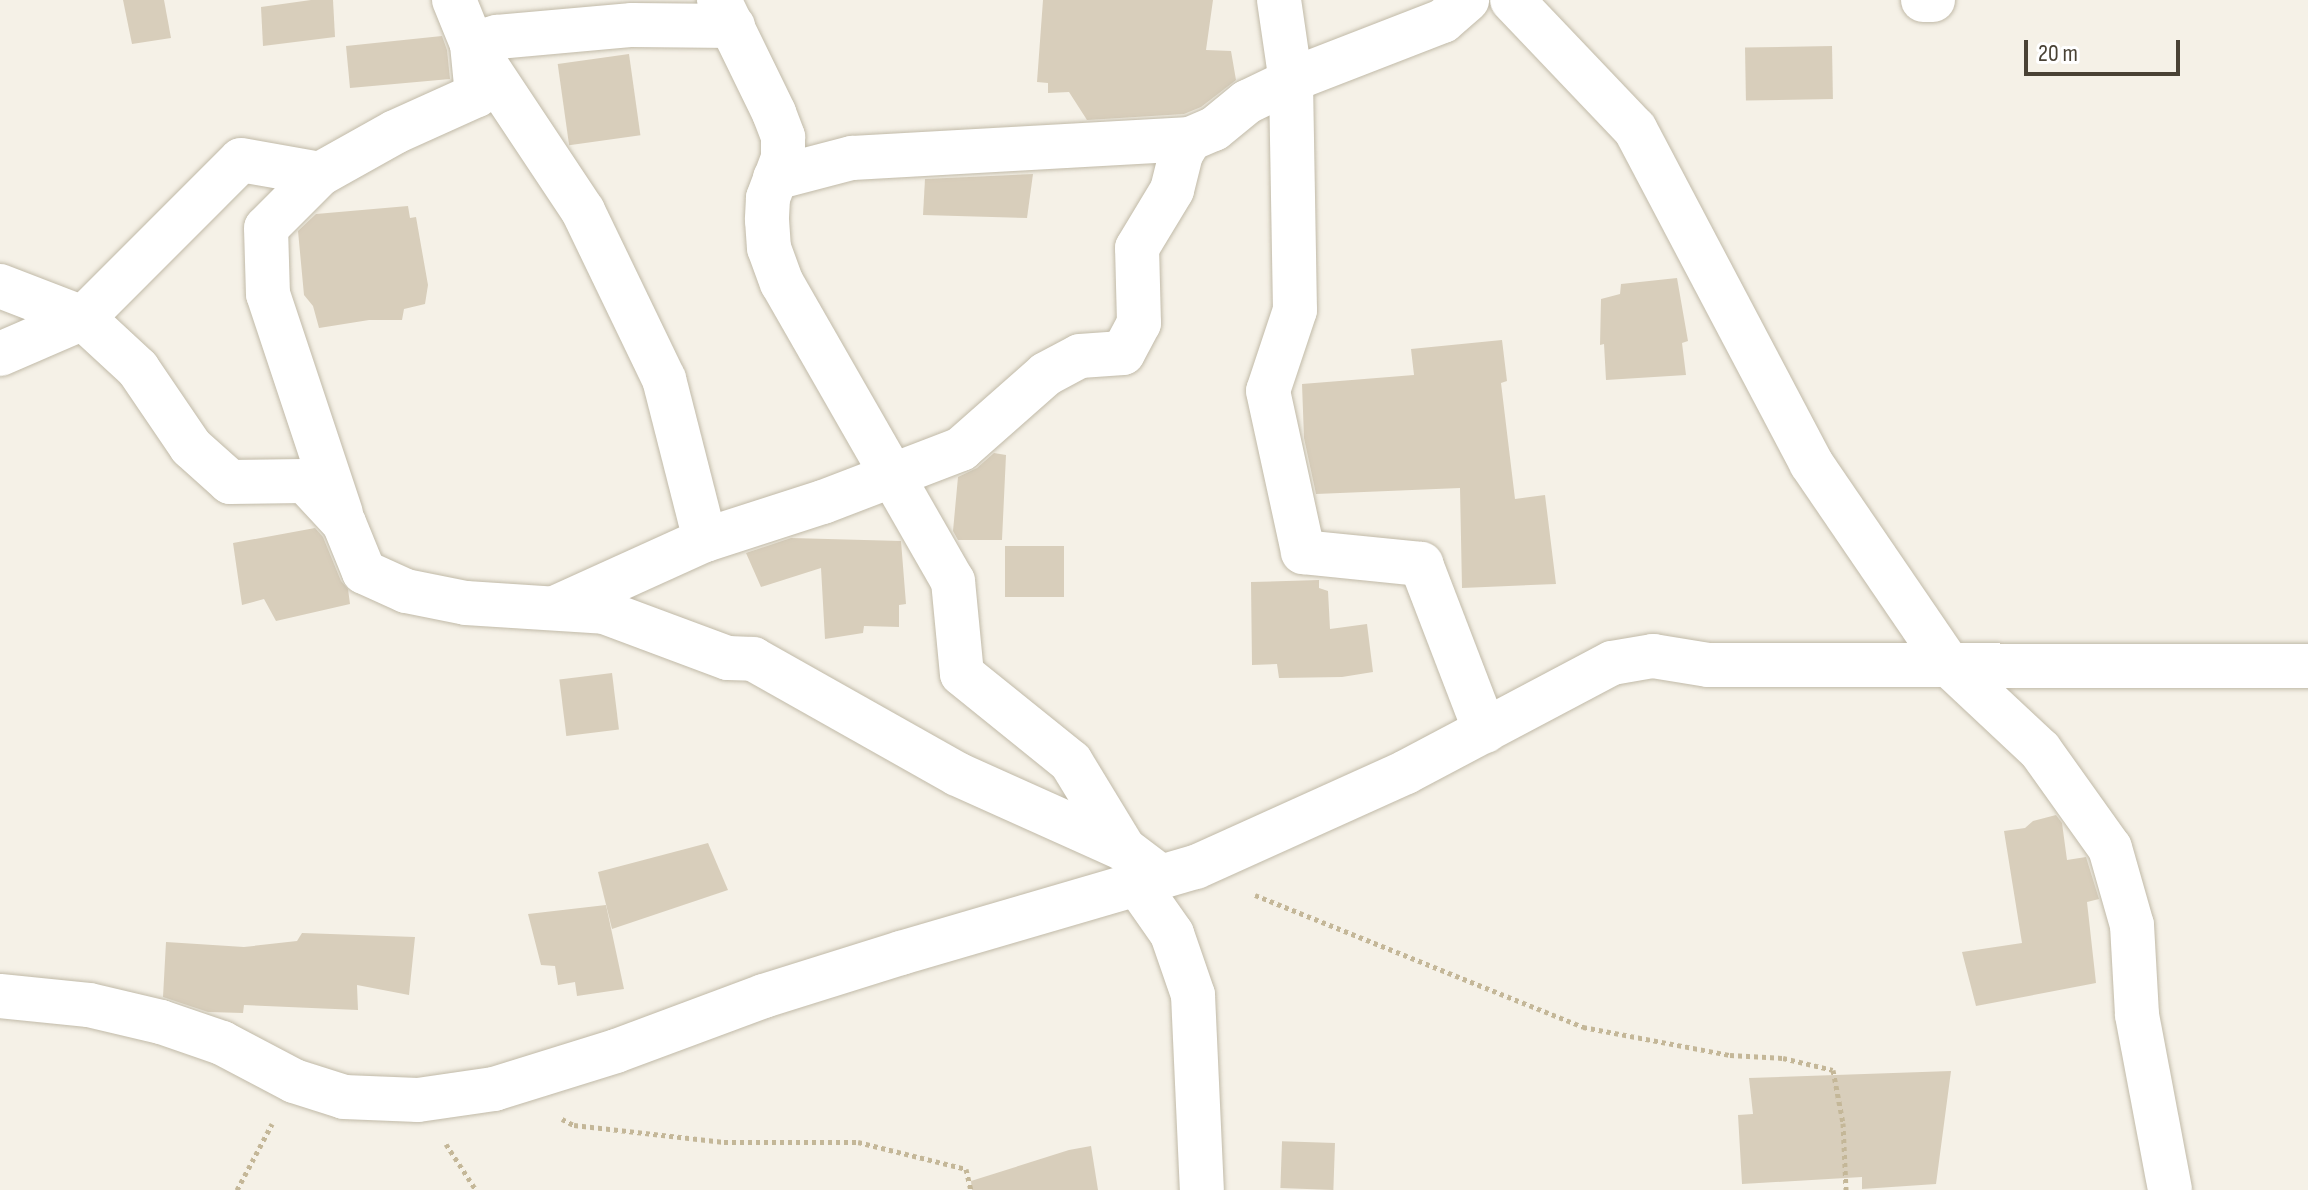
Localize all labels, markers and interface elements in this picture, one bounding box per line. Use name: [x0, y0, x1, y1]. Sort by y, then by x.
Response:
scale bar: [2028, 24, 2184, 74]
text: 20 m: [2038, 39, 2078, 68]

